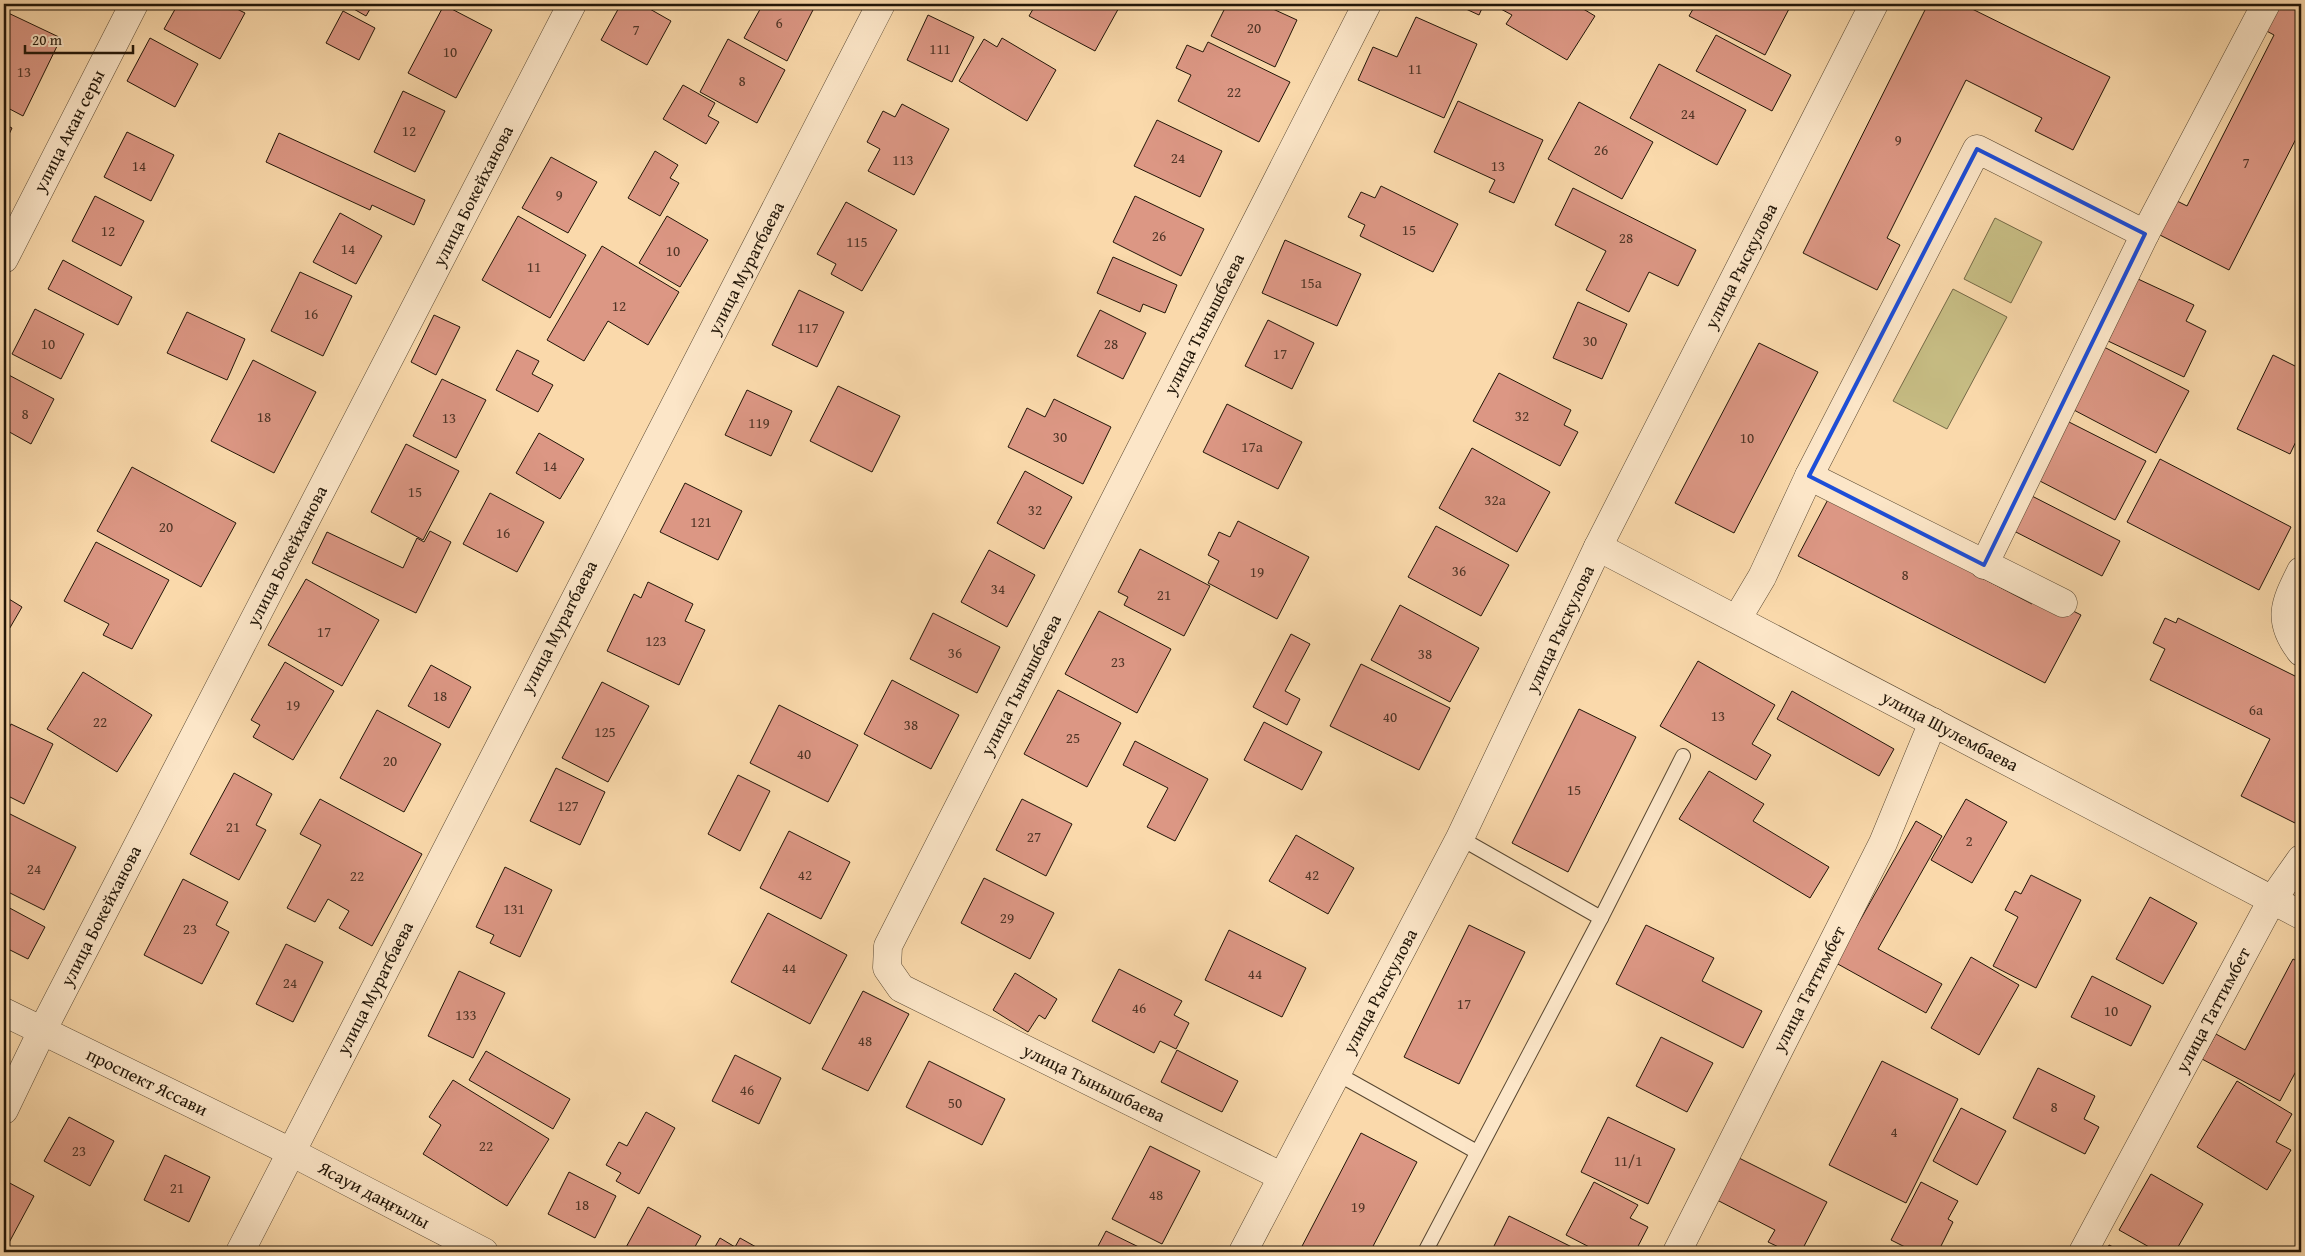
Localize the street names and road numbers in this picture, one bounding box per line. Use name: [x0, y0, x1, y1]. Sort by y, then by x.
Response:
street label: улица Акан серы: [26, 64, 111, 198]
street label: улица Бокейханова: [425, 120, 520, 272]
street label: улица Муратбаева: [700, 196, 791, 340]
street label: улица Рыскулова: [1697, 198, 1784, 334]
street label: улица Тынышбаева: [1156, 248, 1251, 400]
street label: улица Бокейханова: [239, 480, 334, 632]
street label: улица Муратбаева: [513, 555, 604, 699]
street label: улица Рыскулова: [1518, 560, 1601, 698]
street label: улица Тынышбаева: [973, 609, 1068, 761]
street label: улица Шулембаева: [1876, 683, 2024, 778]
street label: улица Бокейханова: [53, 840, 148, 992]
street label: улица Муратбаева: [329, 916, 420, 1060]
street label: улица Таттимбет: [1765, 921, 1852, 1058]
street label: улица Рыскулова: [1335, 923, 1424, 1059]
street label: улица Таттимбет: [2168, 942, 2257, 1078]
street label: улица Тынышбаева: [1018, 1036, 1170, 1129]
street label: проспект Яссави: [82, 1040, 213, 1123]
street label: Ясауи даңғылы: [313, 1153, 435, 1235]

